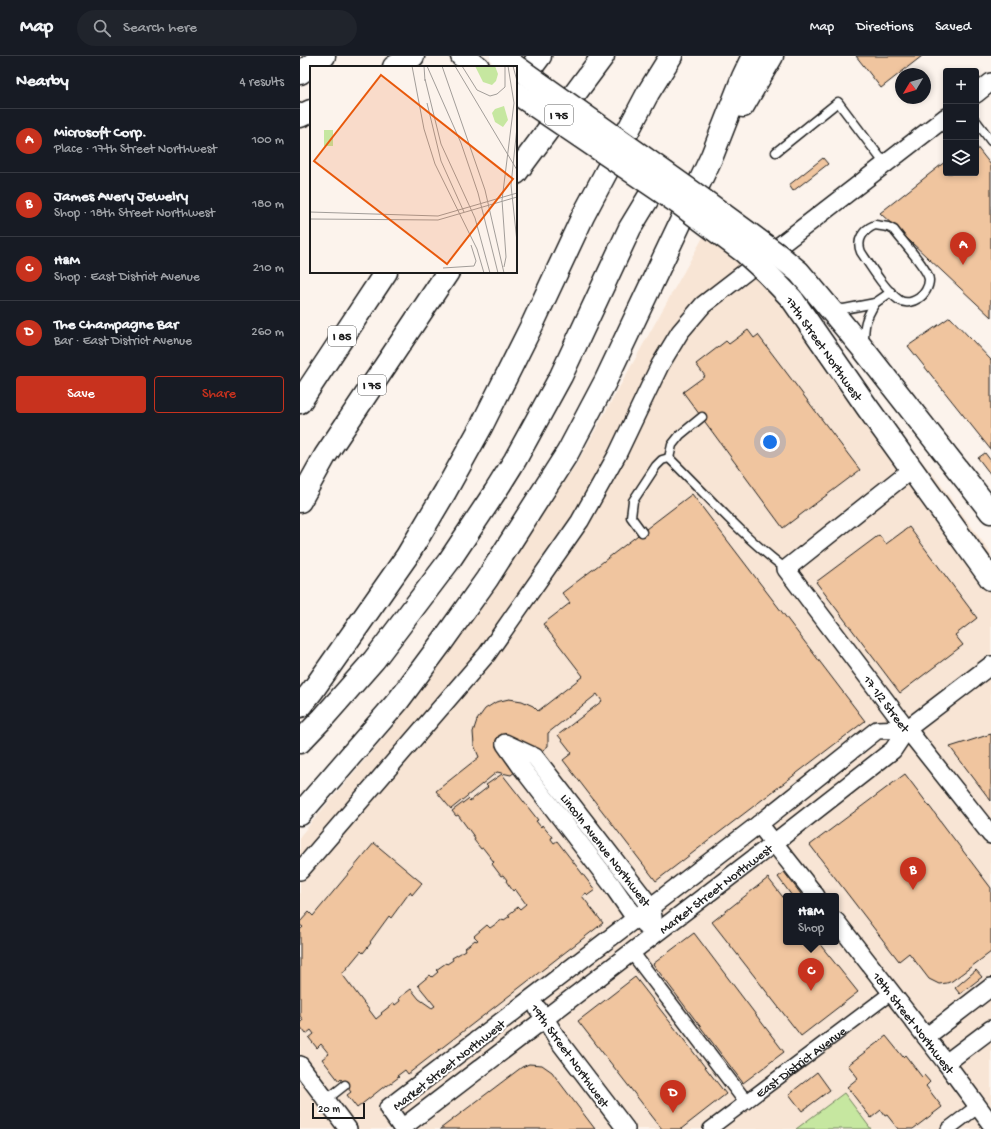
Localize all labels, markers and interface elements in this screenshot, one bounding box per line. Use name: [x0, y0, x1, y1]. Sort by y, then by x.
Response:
search box: [77, 10, 357, 46]
text: Map: [20, 16, 53, 39]
icon: search: [91, 17, 113, 39]
text: Search here: [123, 19, 197, 37]
text: Map: [810, 19, 834, 36]
text: Directions: [856, 19, 913, 36]
text: Saved: [935, 19, 971, 36]
inset map: [310, 66, 517, 273]
north arrow: [895, 68, 931, 104]
map controls: [943, 68, 979, 176]
button: +: [943, 68, 979, 104]
text: Nearby: [16, 72, 69, 92]
text: 4 results: [240, 75, 284, 90]
button: −: [943, 104, 979, 140]
road number: I 75: [545, 105, 573, 125]
text: Microsoft Corp.: [54, 124, 147, 142]
text: A: [25, 133, 33, 148]
text: 100 m: [252, 133, 284, 148]
button: layers: [943, 140, 979, 176]
text: Place · 17th Street Northwest: [54, 142, 217, 157]
text: James Avery Jewelry: [54, 188, 188, 206]
text: B: [26, 197, 32, 212]
text: 180 m: [252, 197, 284, 212]
text: Shop · 18th Street Northwest: [54, 206, 215, 221]
pin: A: [950, 232, 976, 265]
text: H&M: [54, 252, 80, 270]
text: C: [25, 261, 33, 276]
text: 210 m: [253, 261, 284, 276]
text: Shop · East District Avenue: [54, 270, 200, 285]
street label: 17th Street Northwest: [781, 293, 866, 406]
text: The Champagne Bar: [54, 316, 178, 334]
text: D: [25, 325, 33, 340]
text: 260 m: [251, 325, 284, 340]
road number: I 85: [328, 326, 356, 346]
text: Bar · East District Avenue: [54, 334, 192, 349]
road number: I 75: [358, 375, 386, 395]
button: Save: [16, 376, 146, 413]
button: Share: [154, 376, 284, 413]
your location: [760, 432, 780, 452]
street label: 17 1/2 Street: [858, 672, 913, 737]
street label: Lincoln Avenue Northwest: [556, 792, 654, 912]
street label: Market Street Northwest: [657, 841, 778, 938]
pin: B: [900, 857, 926, 890]
popup: [783, 893, 839, 945]
text: H&M: [798, 903, 824, 921]
text: Shop: [798, 921, 824, 936]
pin: C: [798, 958, 824, 991]
street label: 18th Street Northwest: [868, 969, 957, 1079]
street label: 19th Street Northwest: [526, 1001, 612, 1112]
street label: Market Street Northwest: [390, 1016, 510, 1115]
street label: East District Avenue: [754, 1024, 850, 1102]
pin: D: [660, 1080, 686, 1113]
scale bar: [312, 1101, 365, 1120]
text: 20 m: [318, 1104, 340, 1116]

